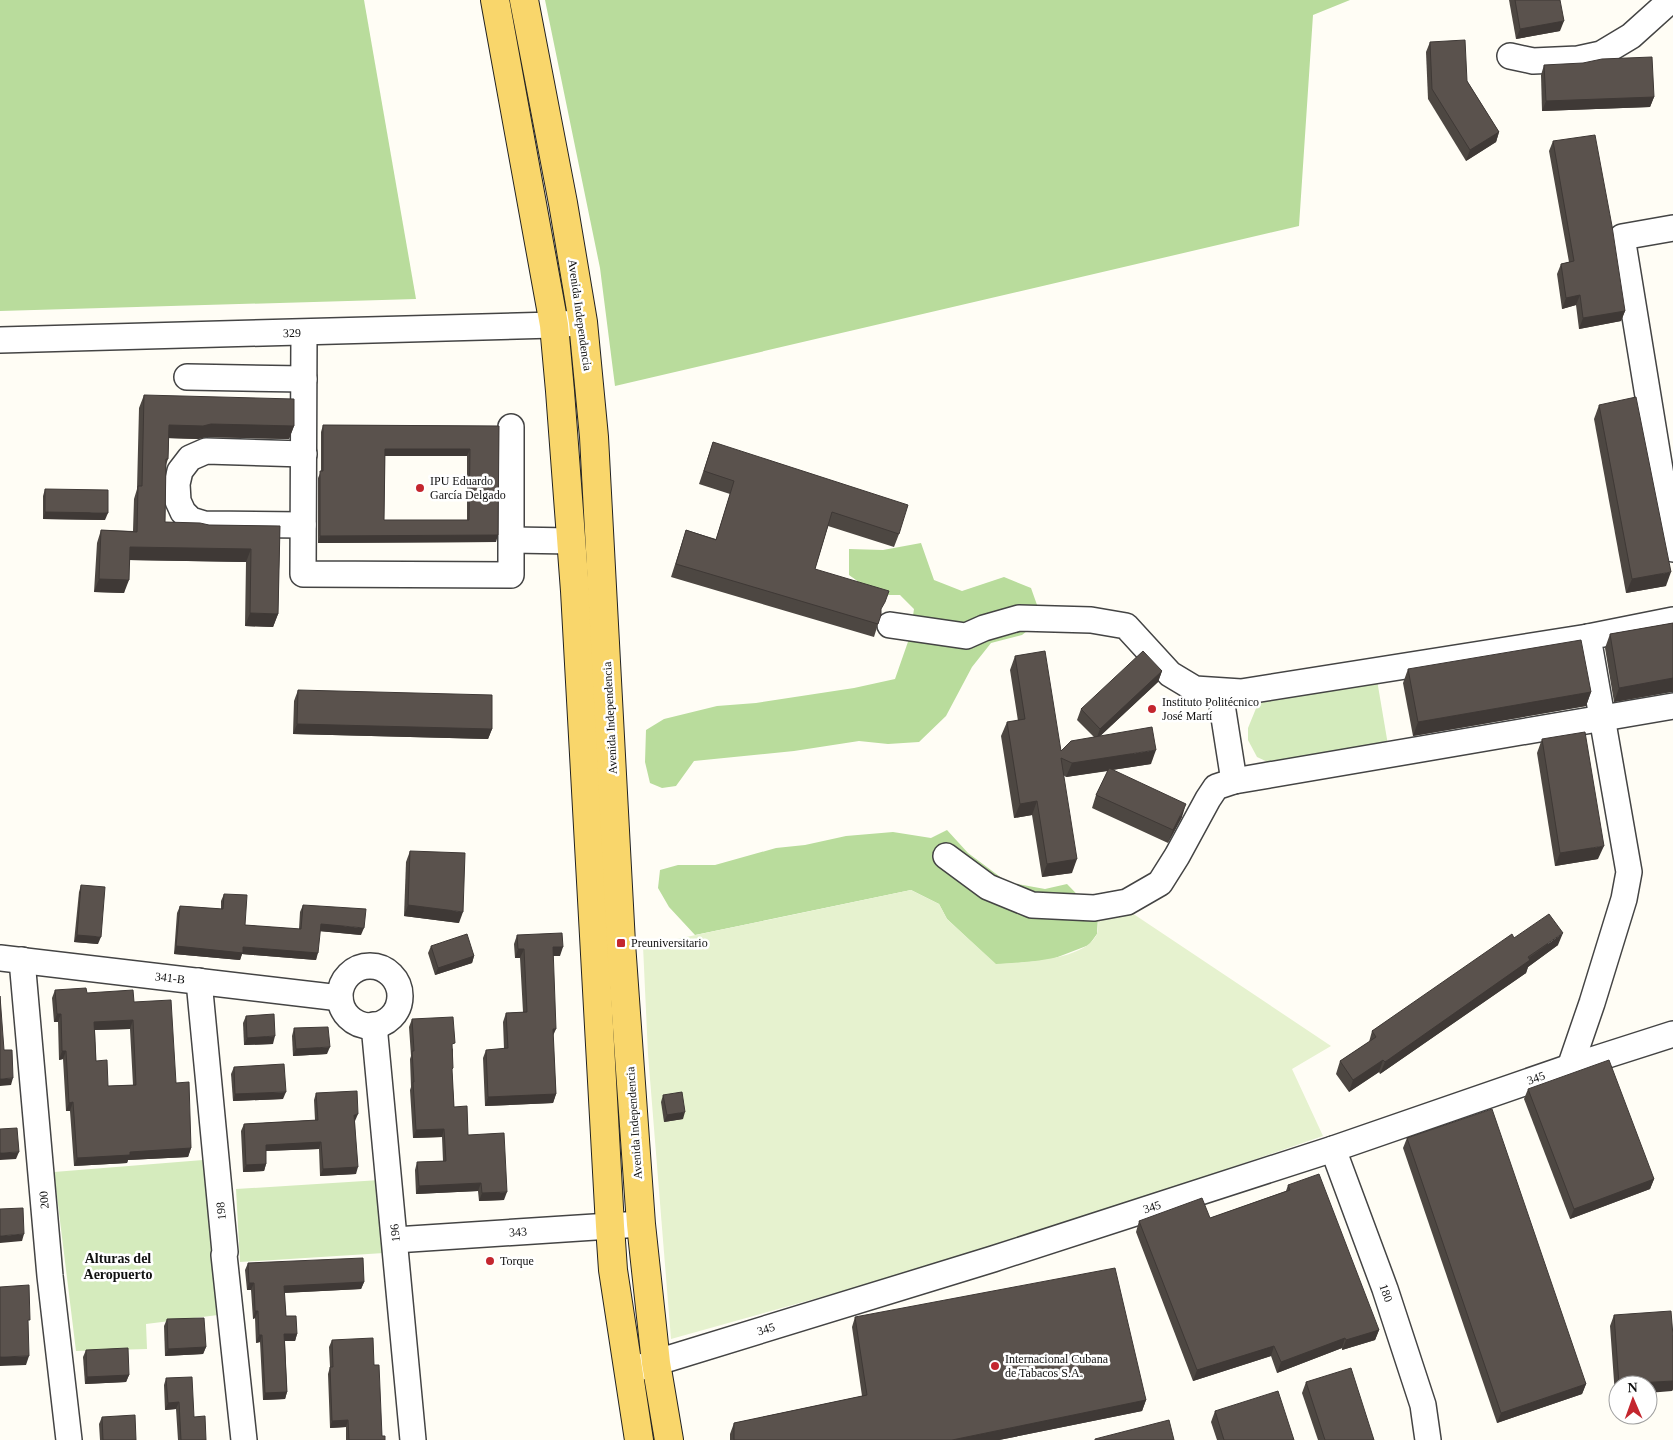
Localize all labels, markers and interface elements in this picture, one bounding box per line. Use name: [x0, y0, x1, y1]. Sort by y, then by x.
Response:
street label: Avenida Independencia: [565, 258, 595, 372]
street label: 329: [283, 326, 301, 340]
place label: IPU Eduardo García Delgado: [430, 474, 506, 502]
marker: IPU Eduardo García Delgado: [414, 482, 426, 494]
street label: Avenida Independencia: [600, 661, 620, 775]
place label: Instituto Politécnico José Martí: [1162, 695, 1259, 723]
marker: Instituto Politécnico José Martí: [1146, 703, 1158, 715]
place label: Preuniversitario: [631, 936, 708, 950]
marker: Preuniversitario: [615, 937, 627, 949]
street label: 341-B: [154, 969, 186, 987]
street label: Avenida Independencia: [623, 1066, 645, 1180]
street label: 345: [1525, 1068, 1547, 1088]
street label: 200: [36, 1190, 52, 1210]
street label: 345: [1141, 1198, 1163, 1216]
street label: 198: [213, 1201, 229, 1221]
street label: 196: [387, 1223, 403, 1243]
street label: 343: [509, 1224, 527, 1240]
district label: Alturas del Aeropuerto: [84, 1251, 152, 1282]
place label: Torque: [500, 1254, 534, 1268]
marker: Torque: [484, 1255, 496, 1267]
street label: 180: [1376, 1282, 1396, 1304]
street label: 345: [755, 1320, 777, 1338]
place label: Internacional Cubana de Tabacos S.A.: [1005, 1352, 1109, 1380]
marker: Internacional Cubana de Tabacos S.A.: [989, 1360, 1001, 1372]
north arrow: [1608, 1375, 1658, 1425]
text: N: [1627, 1380, 1638, 1395]

